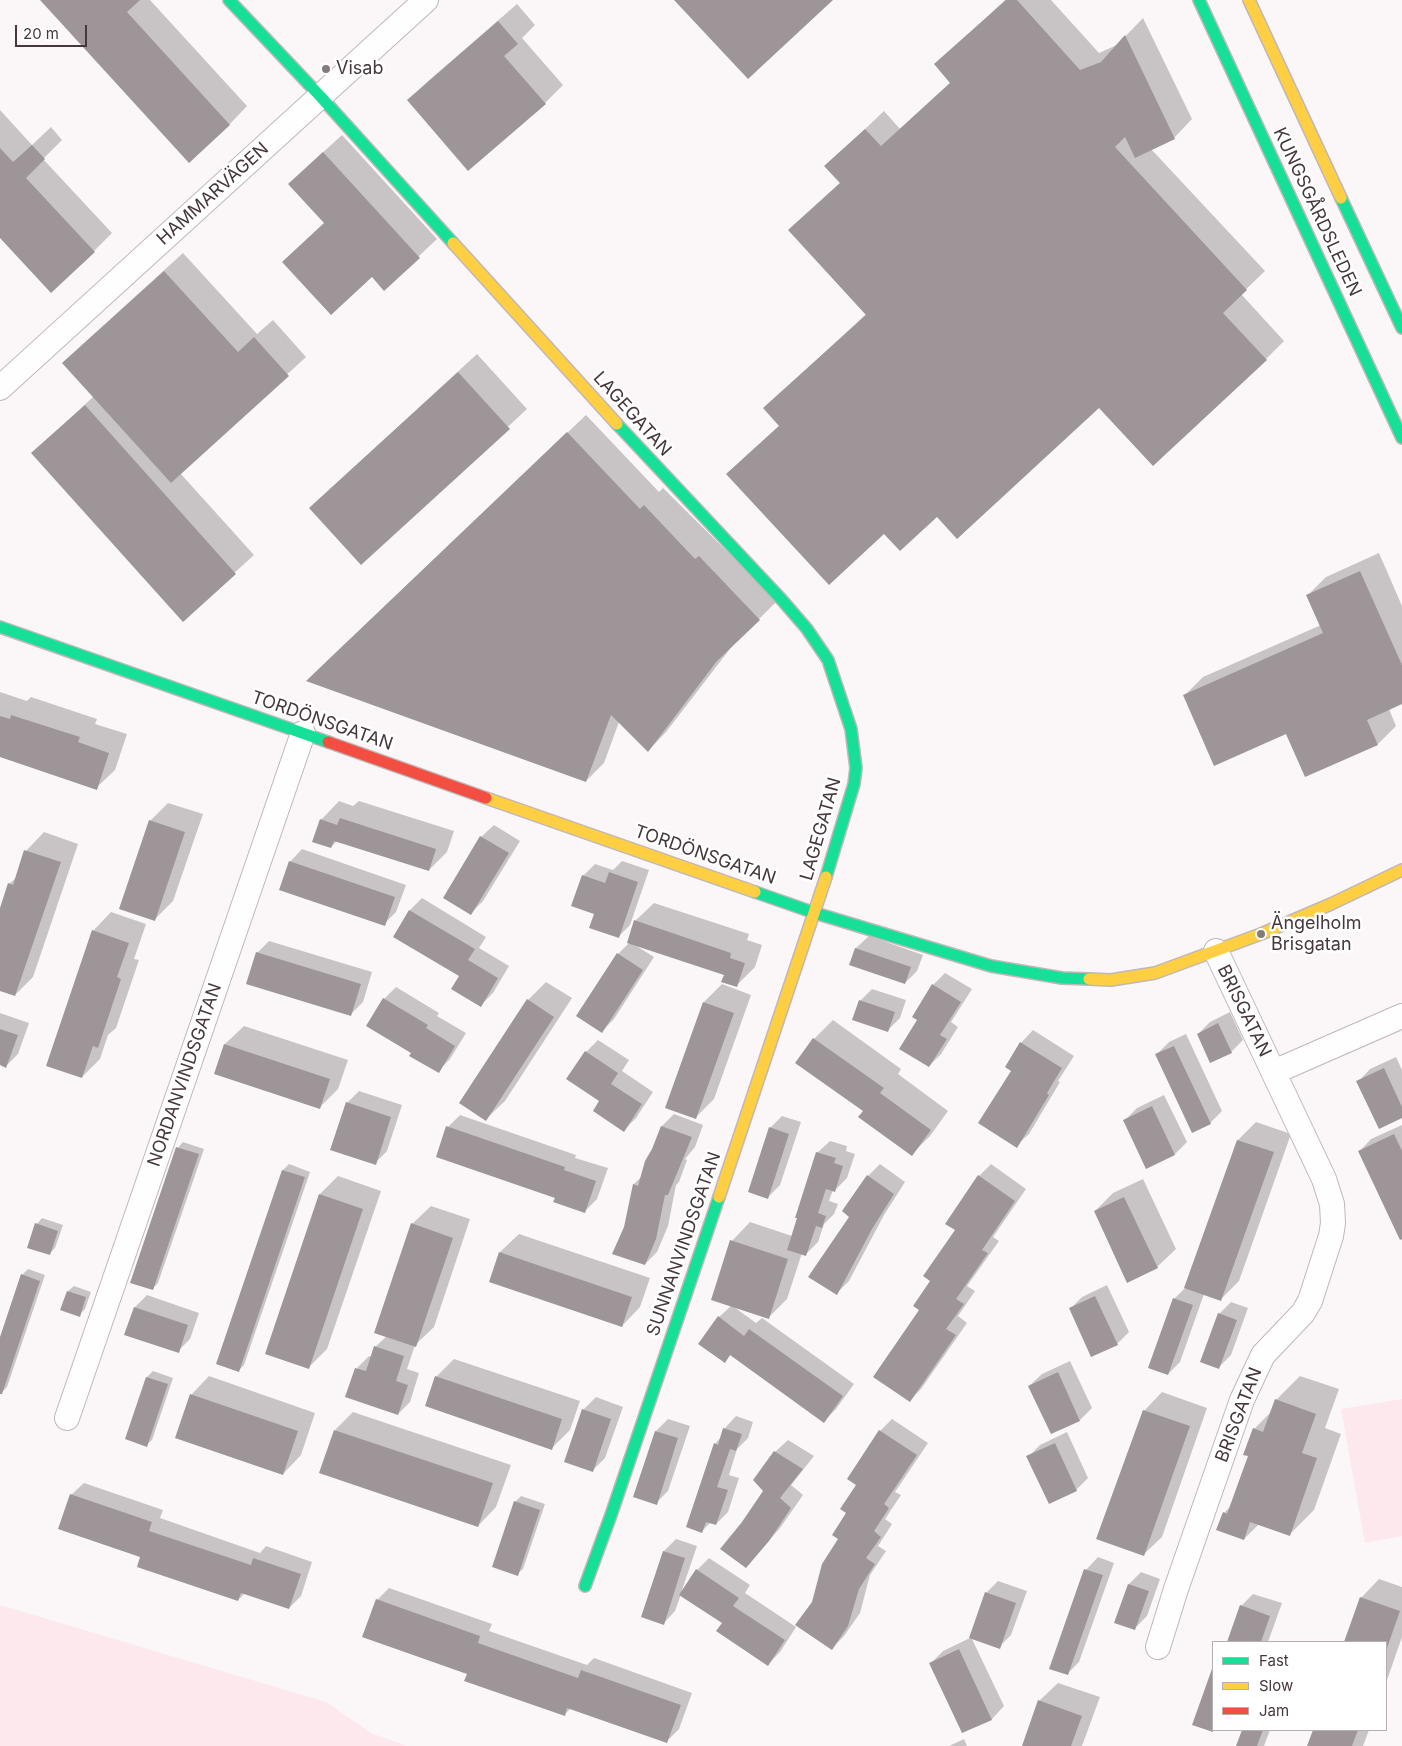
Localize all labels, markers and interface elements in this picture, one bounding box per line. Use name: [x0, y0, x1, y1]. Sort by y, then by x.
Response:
scale bar: [18, 15, 90, 47]
text: 20 m: [23, 24, 59, 43]
place label: Visab: [336, 58, 383, 80]
marker: Visab: [320, 63, 332, 75]
street label: KUNGSGÅRDSLEDEN: [1268, 124, 1366, 300]
street label: HAMMARVÄGEN: [153, 138, 273, 250]
street label: LAGEGATAN: [588, 367, 676, 461]
street label: TORDÖNSGATAN: [248, 687, 396, 755]
street label: LAGEGATAN: [796, 775, 846, 883]
street label: TORDÖNSGATAN: [631, 821, 779, 889]
place label: Ängelholm Brisgatan: [1271, 913, 1362, 956]
marker: Ängelholm Brisgatan: [1255, 928, 1267, 940]
street label: BRISGATAN: [1212, 961, 1276, 1061]
street label: NORDANVINDSGATAN: [143, 980, 227, 1170]
street label: SUNNANVINDSGATAN: [642, 1149, 726, 1339]
street label: BRISGATAN: [1211, 1365, 1267, 1465]
legend: [1212, 1641, 1387, 1731]
text: Fast: [1259, 1651, 1289, 1670]
text: Slow: [1259, 1676, 1293, 1695]
text: Jam: [1259, 1701, 1289, 1720]

